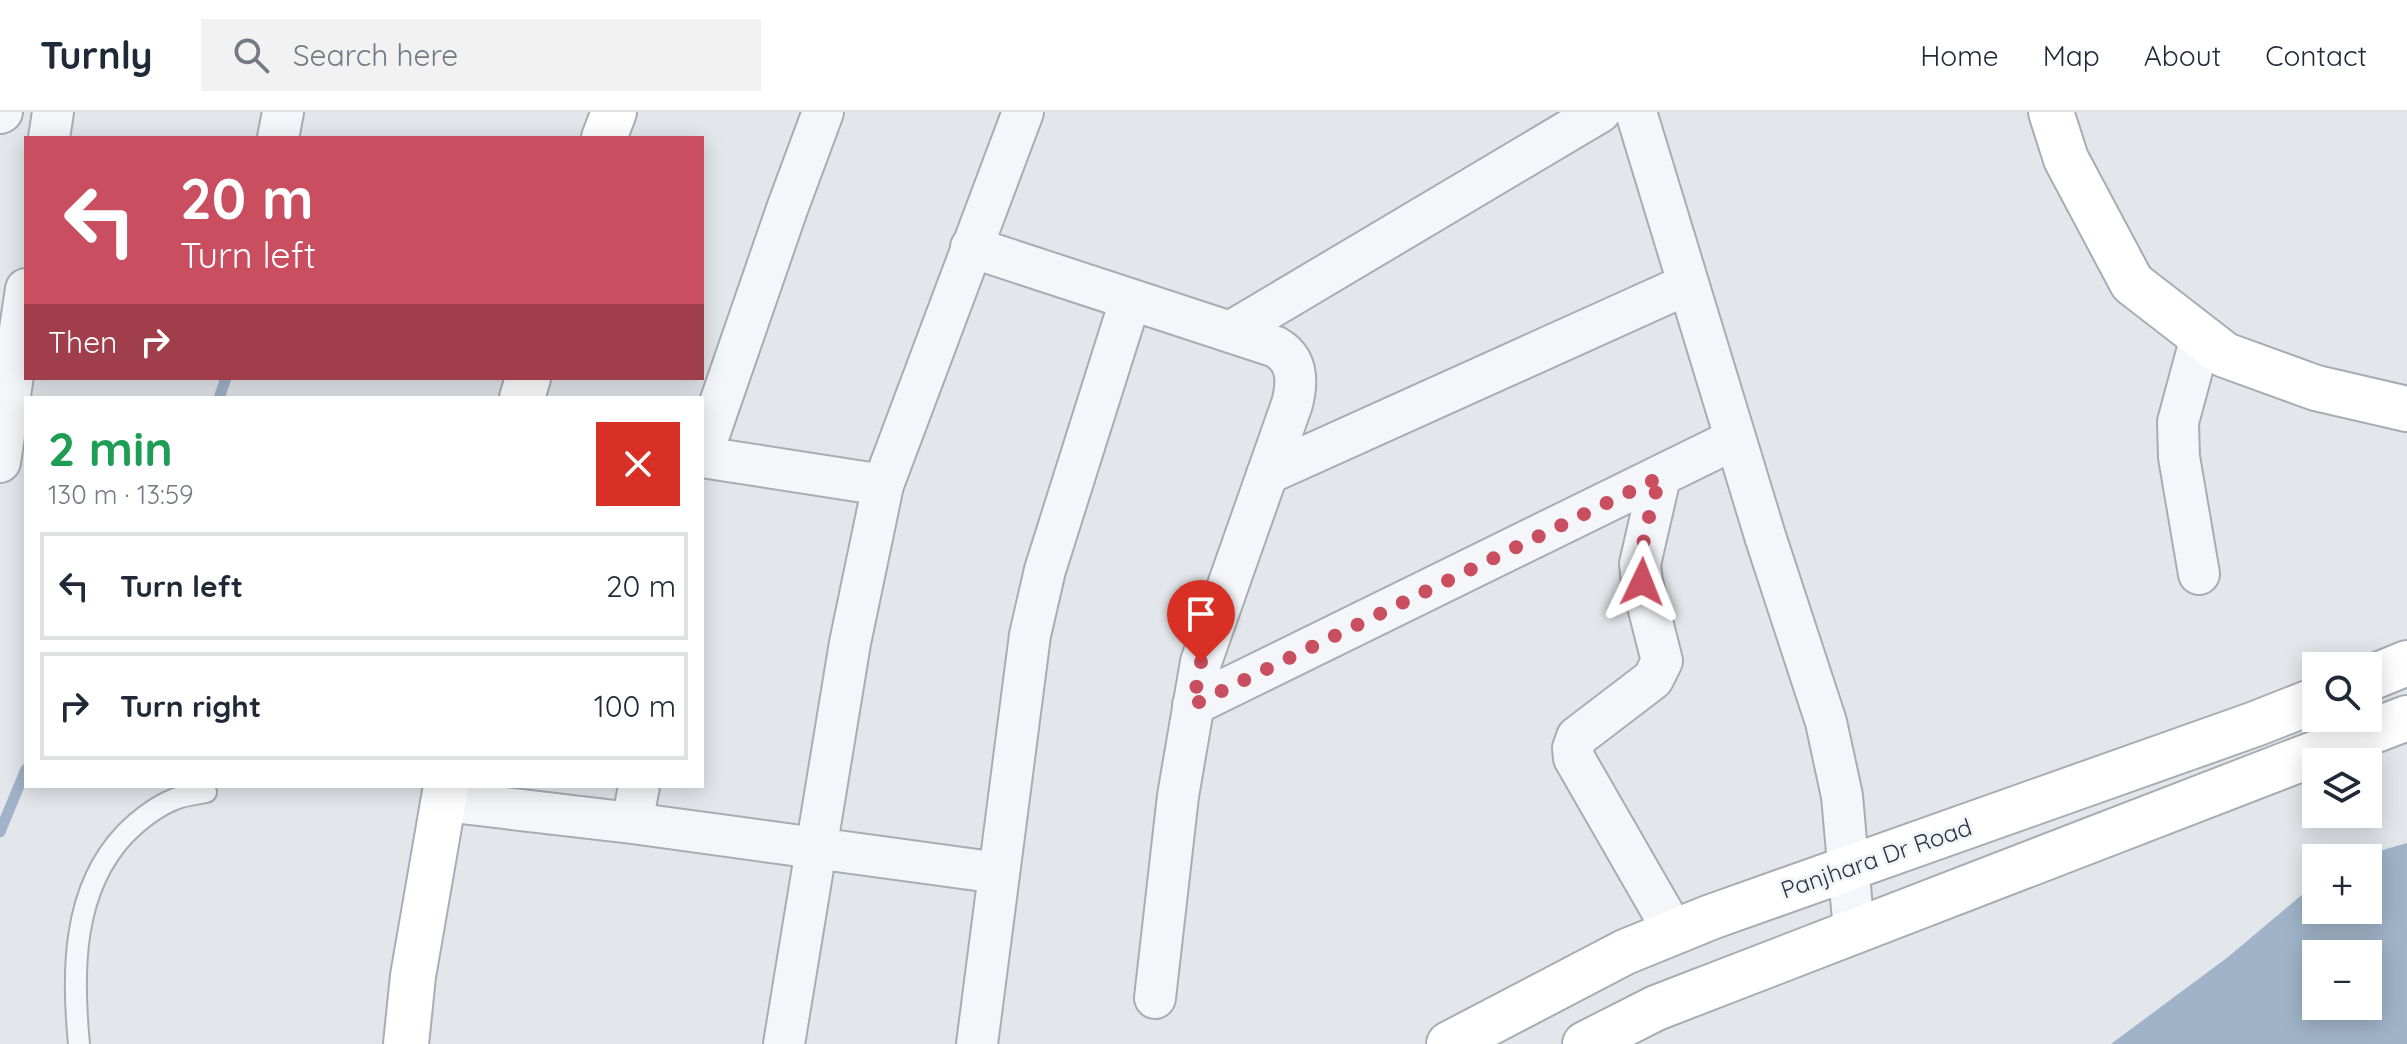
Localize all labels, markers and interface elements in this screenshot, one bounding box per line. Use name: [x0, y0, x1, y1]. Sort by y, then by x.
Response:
search box: [201, 19, 761, 91]
text: Turnly: [40, 31, 153, 79]
icon: search: [229, 33, 273, 77]
text: Search here: [293, 36, 458, 74]
text: Home: [1920, 38, 1999, 73]
text: Map: [2043, 38, 2100, 73]
text: About: [2144, 38, 2221, 73]
text: Contact: [2265, 38, 2367, 73]
text: 20 m: [180, 163, 314, 233]
icon: left: [48, 168, 152, 272]
text: Turn left: [180, 232, 316, 277]
icon: right: [133, 320, 177, 364]
text: Then: [48, 323, 117, 361]
text: 2 min: [48, 418, 173, 478]
button: close: [596, 422, 680, 506]
text: 130 m · 13:59: [48, 478, 194, 511]
position arrow: [1600, 540, 1684, 624]
icon: left: [52, 564, 96, 608]
text: Turn left: [120, 567, 243, 605]
text: 20 m: [606, 567, 676, 605]
pin: [1167, 580, 1235, 662]
icon: arrive: [1179, 592, 1223, 636]
map controls: [2302, 652, 2382, 1020]
button: search: [2302, 652, 2382, 732]
icon: right: [52, 684, 96, 728]
text: Turn right: [120, 687, 261, 725]
text: 100 m: [594, 687, 676, 725]
button: layers: [2302, 748, 2382, 828]
street label: Panjhara Dr Road: [1777, 811, 1975, 905]
button: +: [2302, 844, 2382, 924]
button: −: [2302, 940, 2382, 1020]

